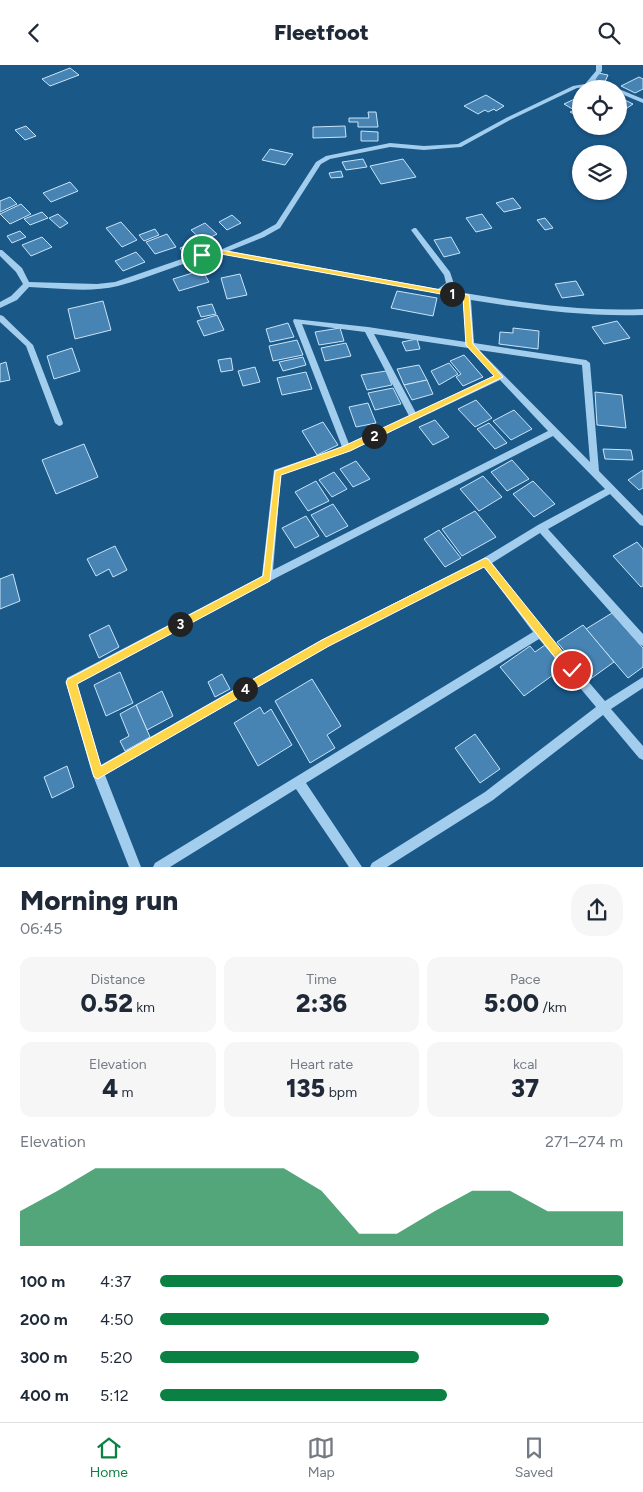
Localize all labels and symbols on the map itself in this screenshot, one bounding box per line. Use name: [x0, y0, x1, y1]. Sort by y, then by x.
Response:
pin: [181, 234, 223, 276]
pin: 1: [440, 281, 464, 307]
pin: 2: [362, 423, 386, 449]
pin: 3: [168, 611, 192, 637]
pin: [551, 649, 593, 691]
pin: 4: [232, 677, 258, 701]

